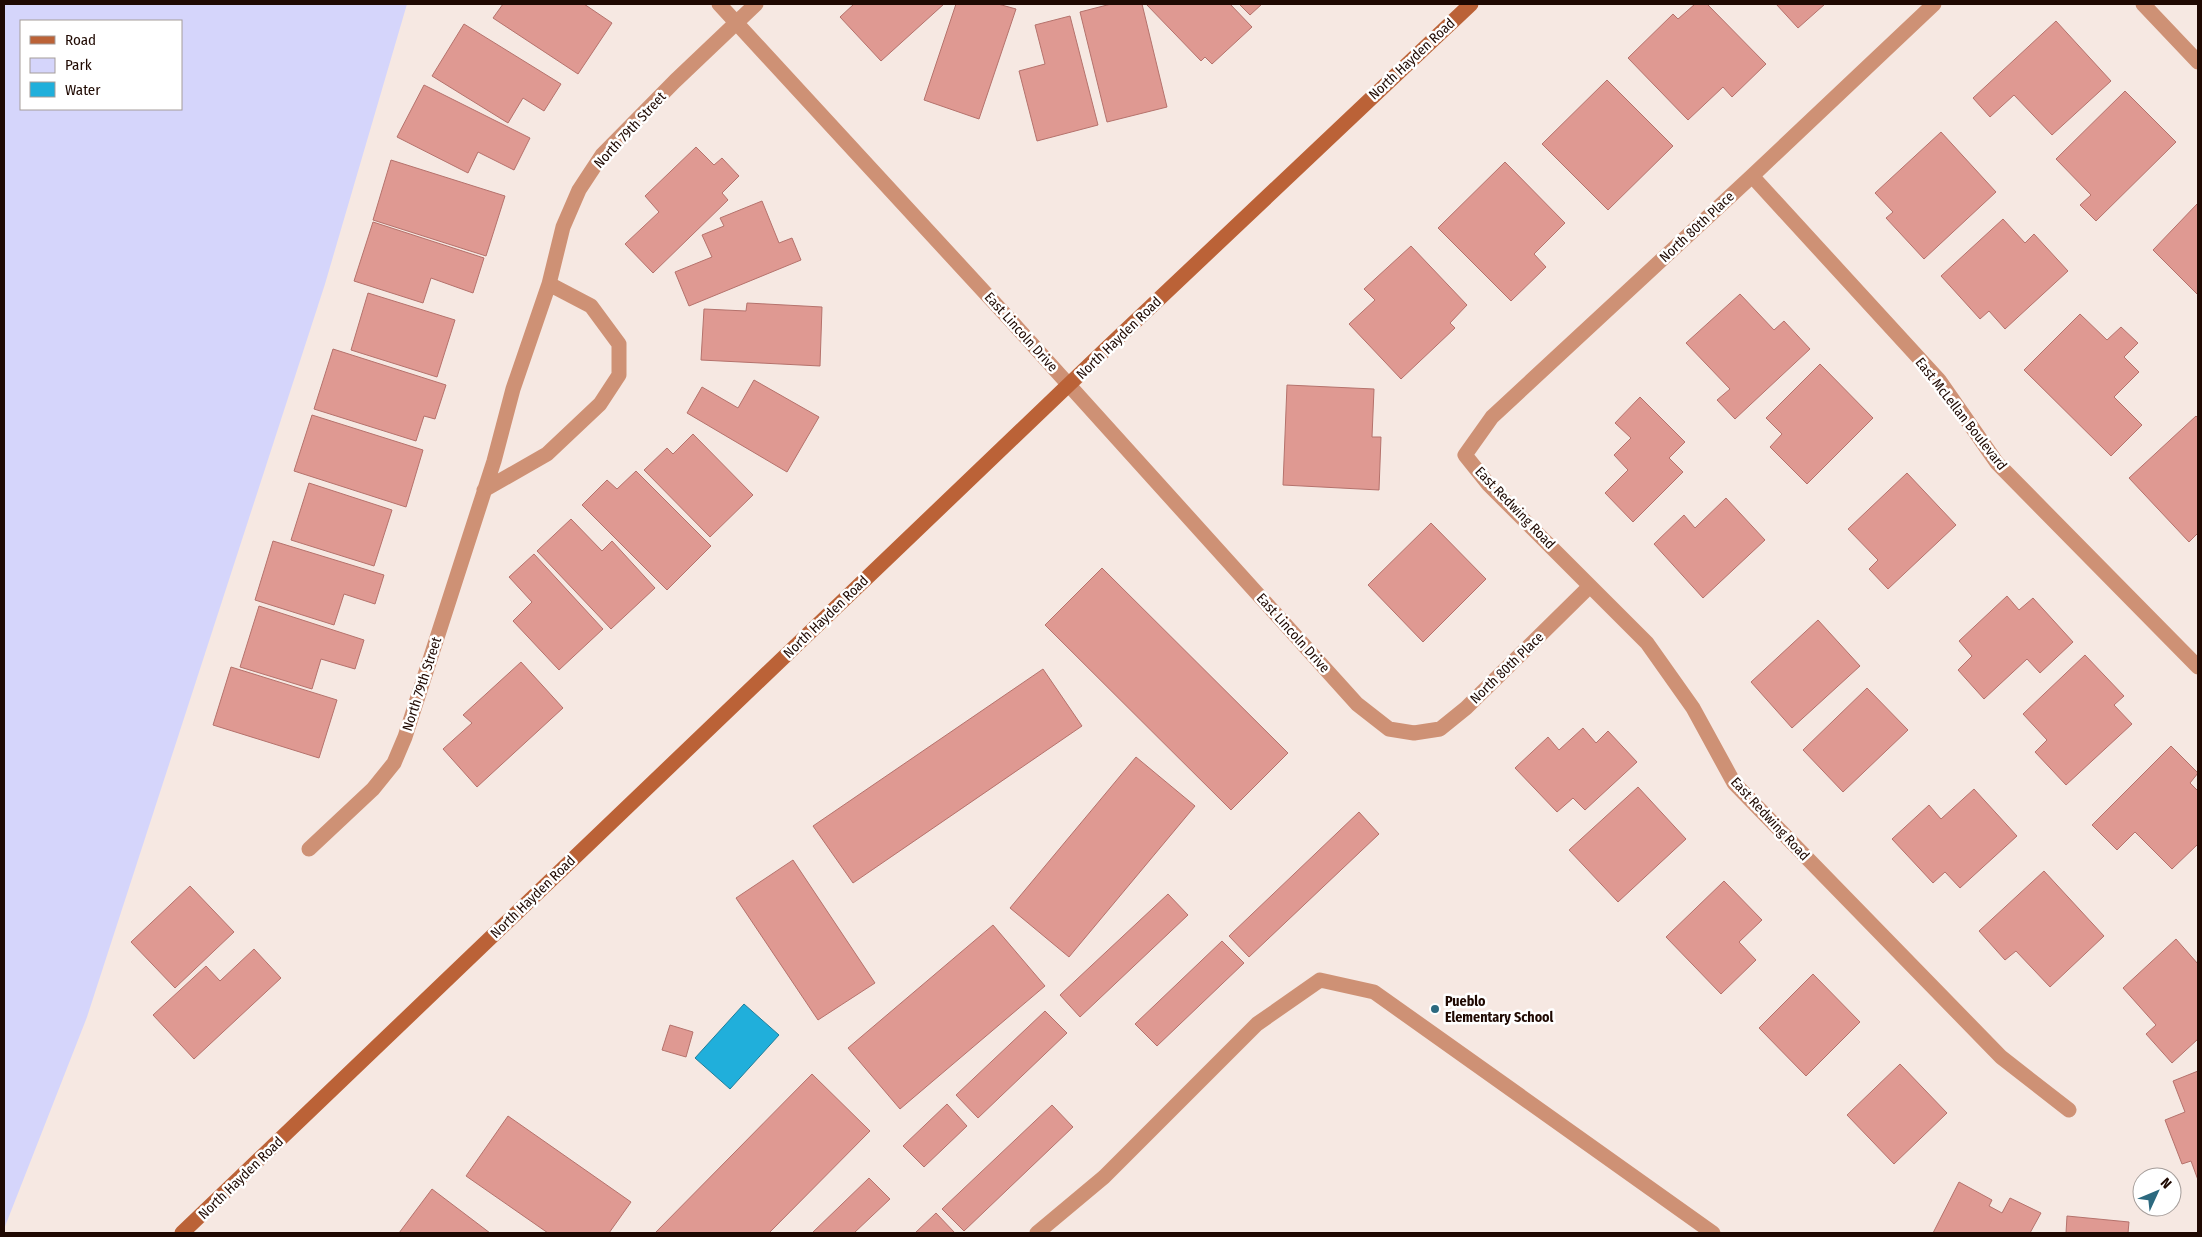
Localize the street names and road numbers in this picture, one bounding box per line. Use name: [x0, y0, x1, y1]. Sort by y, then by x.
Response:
street label: North Hayden Road: [1365, 15, 1459, 103]
street label: North 79th Street: [590, 88, 670, 172]
street label: North 80th Place: [1656, 188, 1738, 266]
street label: East Lincoln Drive: [981, 289, 1061, 375]
street label: North Hayden Road: [1073, 293, 1165, 383]
street label: East McLellan Boulevard: [1912, 354, 2010, 474]
street label: East Redwing Road: [1471, 463, 1559, 553]
street label: North Hayden Road: [780, 572, 872, 662]
street label: East Lincoln Drive: [1253, 590, 1333, 676]
street label: North 80th Place: [1467, 629, 1547, 707]
street label: North 79th Street: [399, 634, 445, 733]
street label: East Redwing Road: [1727, 774, 1813, 864]
street label: North Hayden Road: [487, 852, 579, 942]
street label: North Hayden Road: [195, 1133, 287, 1223]

